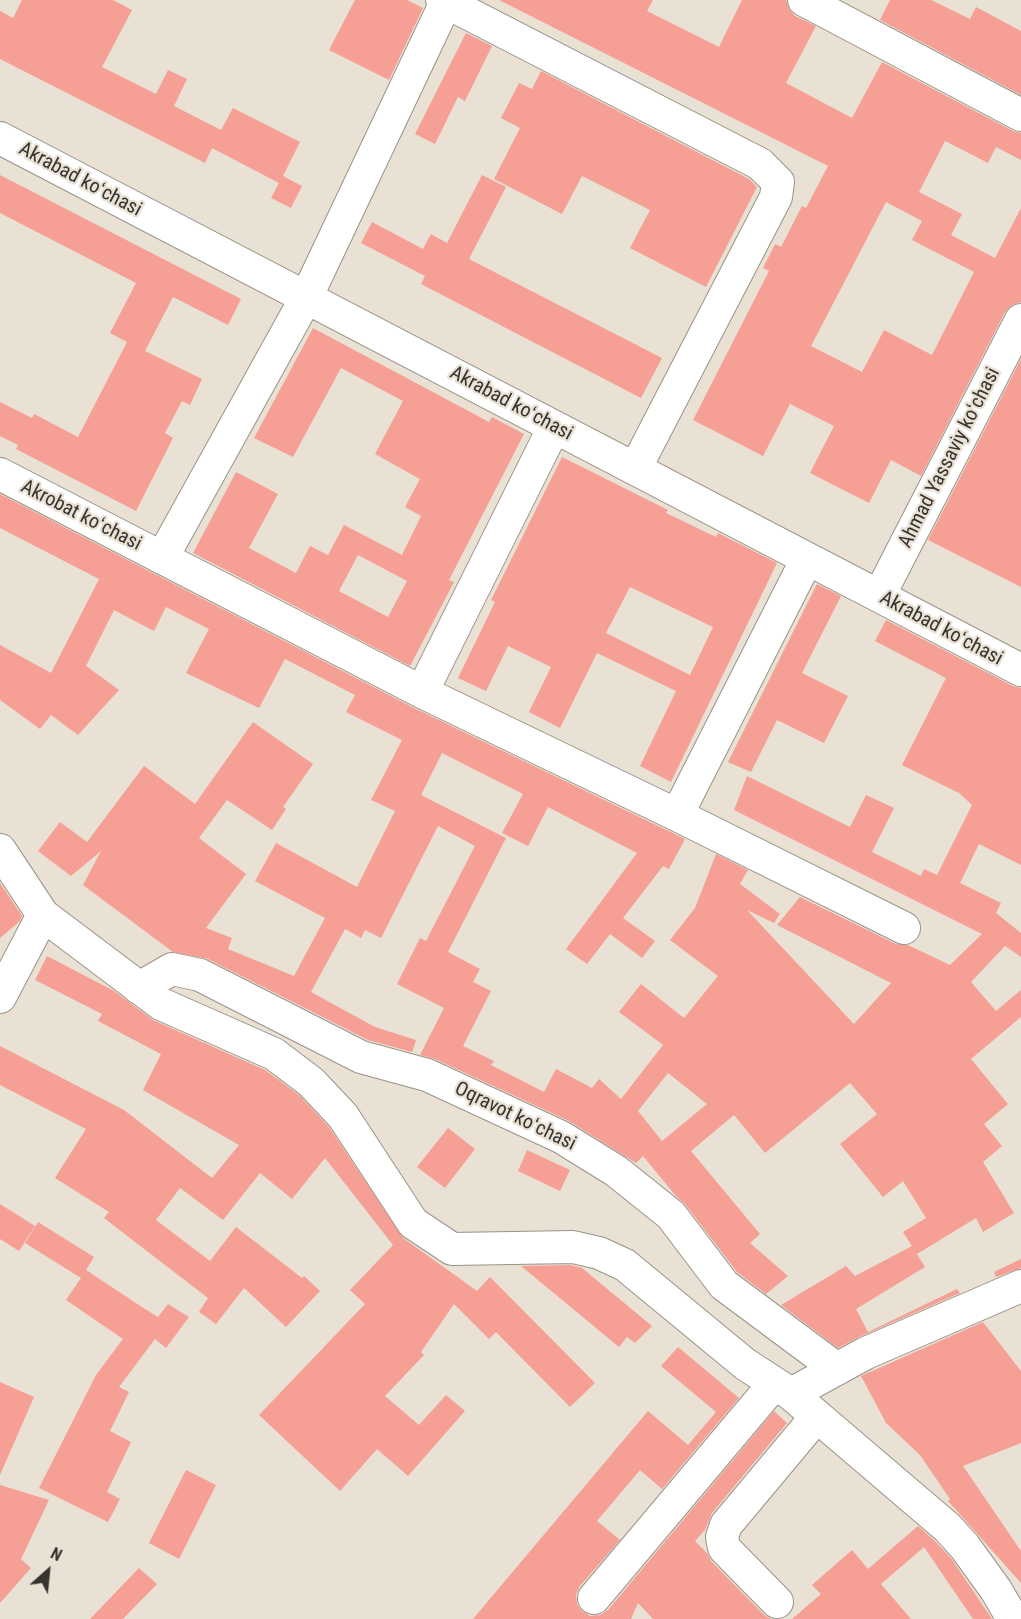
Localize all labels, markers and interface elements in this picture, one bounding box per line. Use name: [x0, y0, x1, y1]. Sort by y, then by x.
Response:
street label: Akrabad koʻchasi: [15, 138, 145, 222]
street label: Akrabad koʻchasi: [446, 362, 576, 446]
street label: Ahmad Yassaviy koʻchasi: [894, 364, 1006, 552]
street label: Akrobat koʻchasi: [17, 475, 145, 557]
street label: Akrabad koʻchasi: [876, 587, 1006, 671]
street label: Oqravot koʻchasi: [451, 1077, 579, 1157]
north arrow: [18, 1541, 78, 1601]
text: N: [48, 1544, 65, 1565]

